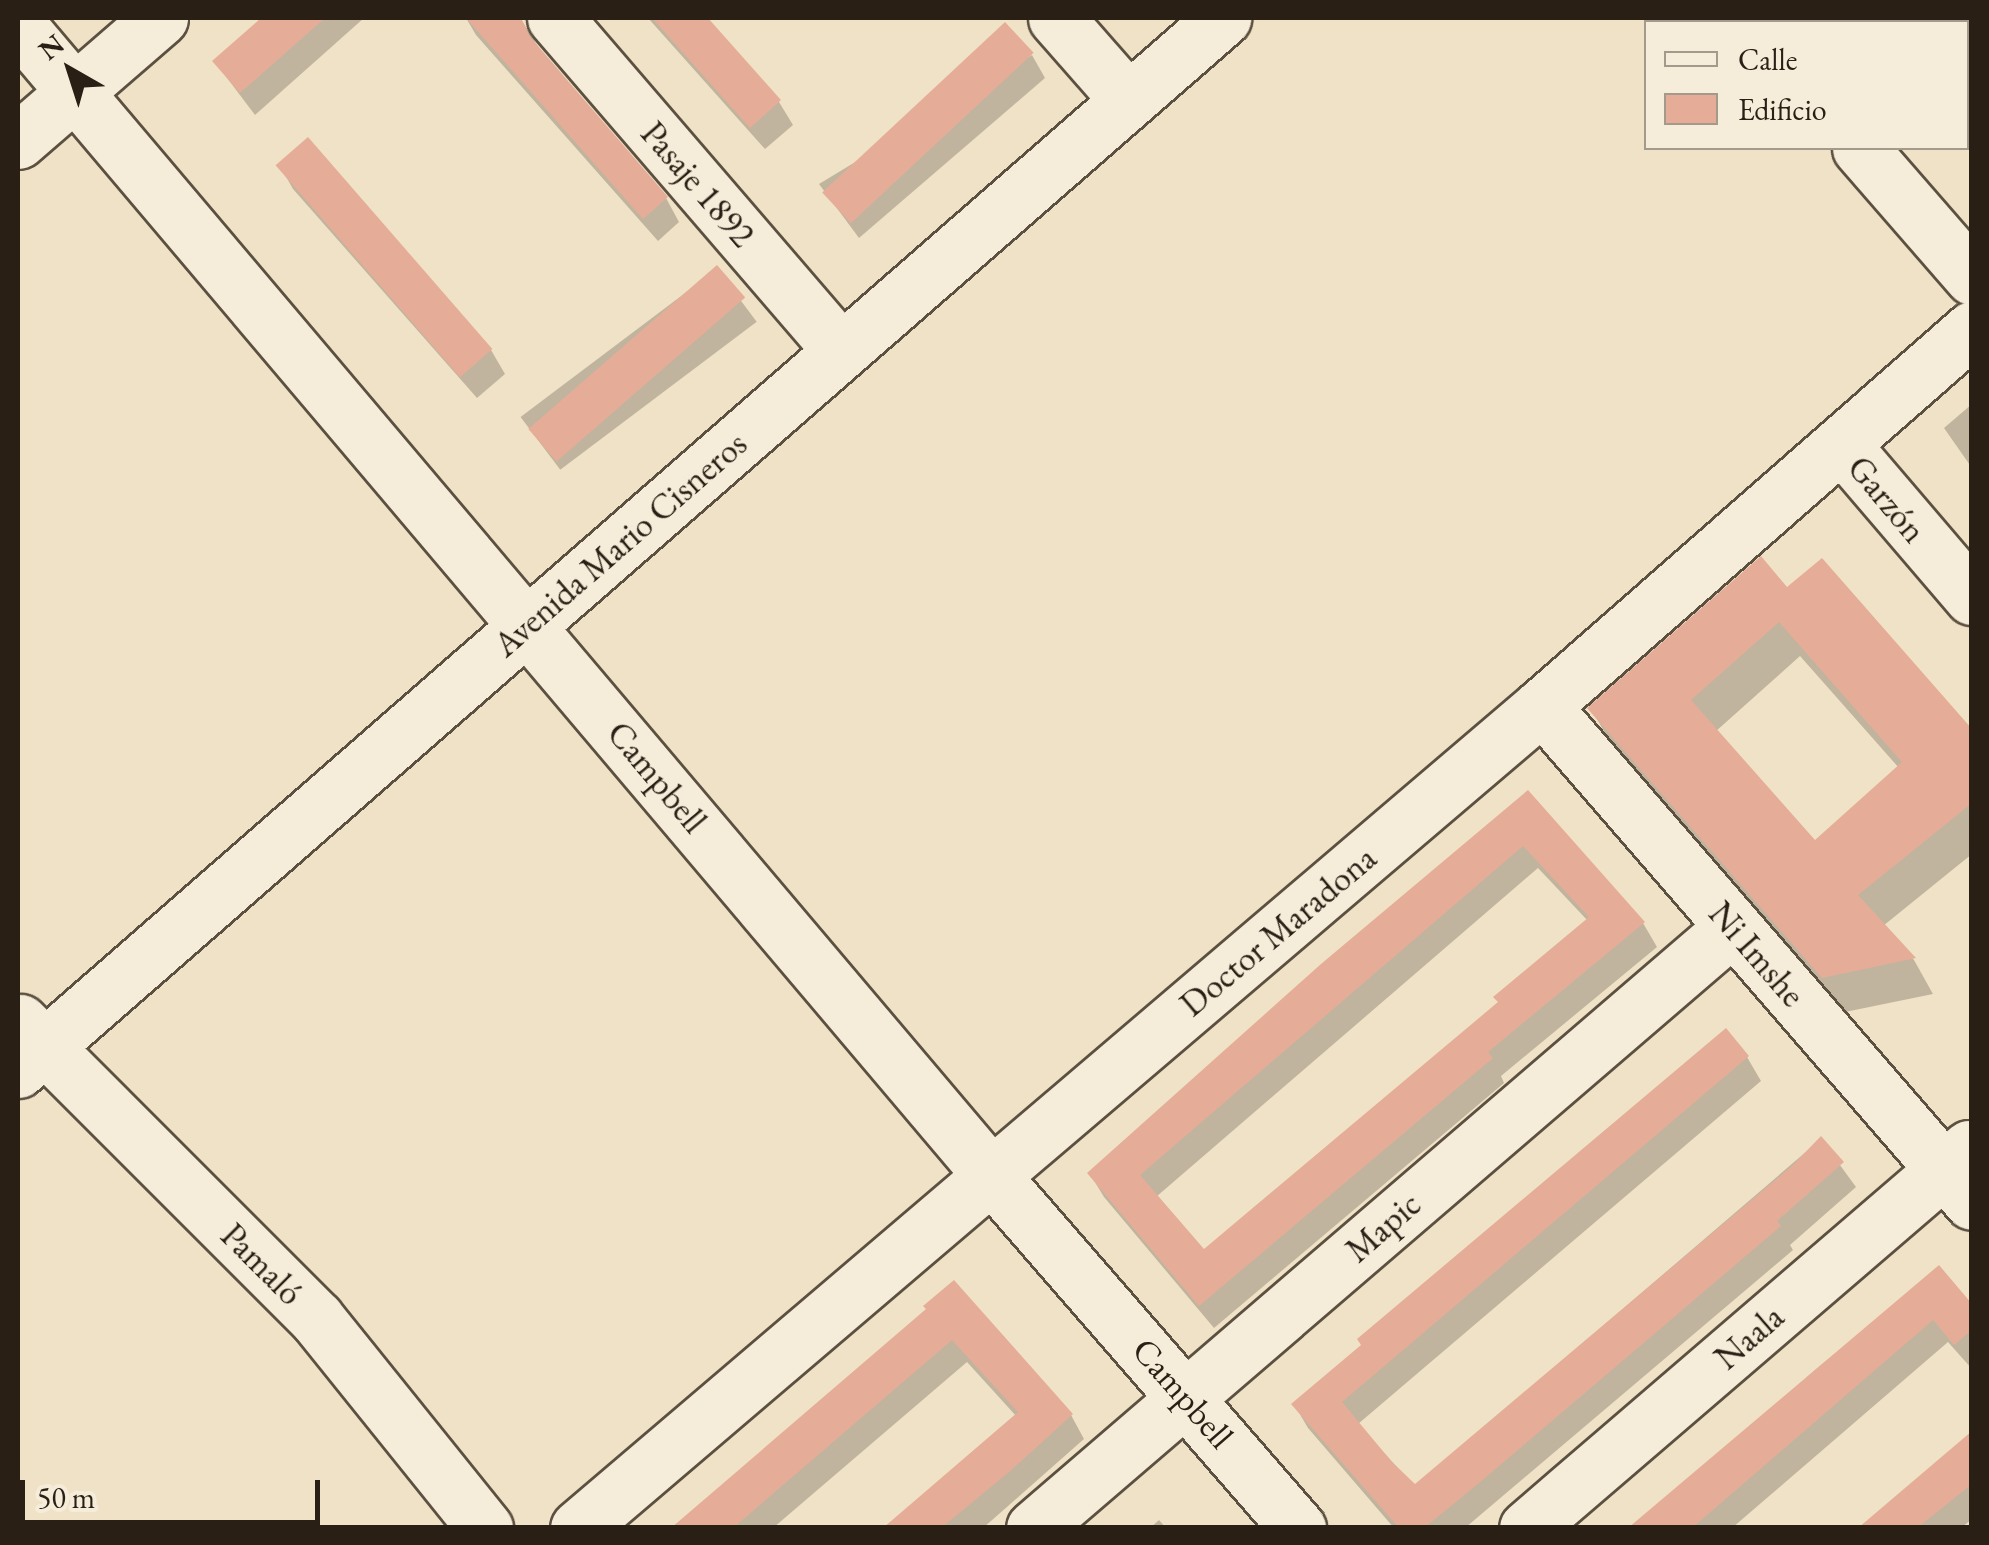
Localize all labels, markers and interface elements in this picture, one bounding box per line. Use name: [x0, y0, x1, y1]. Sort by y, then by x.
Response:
north arrow: [20, 20, 120, 120]
legend: [1644, 20, 1969, 150]
text: N: [31, 26, 71, 68]
text: Calle: [1738, 40, 1797, 79]
text: Edificio: [1738, 90, 1827, 129]
street label: Pasaje 1892: [632, 113, 764, 255]
street label: Avenida Mario Cisneros: [485, 422, 755, 666]
street label: Garzón: [1839, 447, 1935, 551]
street label: Campbell: [598, 713, 716, 841]
street label: Doctor Maradona: [1171, 837, 1385, 1025]
street label: Ni Imshe: [1700, 893, 1814, 1015]
street label: Mapic: [1337, 1183, 1429, 1271]
street label: Pamaló: [212, 1214, 312, 1314]
street label: Naala: [1706, 1296, 1792, 1378]
street label: Campbell: [1124, 1329, 1242, 1457]
scale bar: [25, 1460, 325, 1522]
text: 50 m: [37, 1478, 95, 1517]

